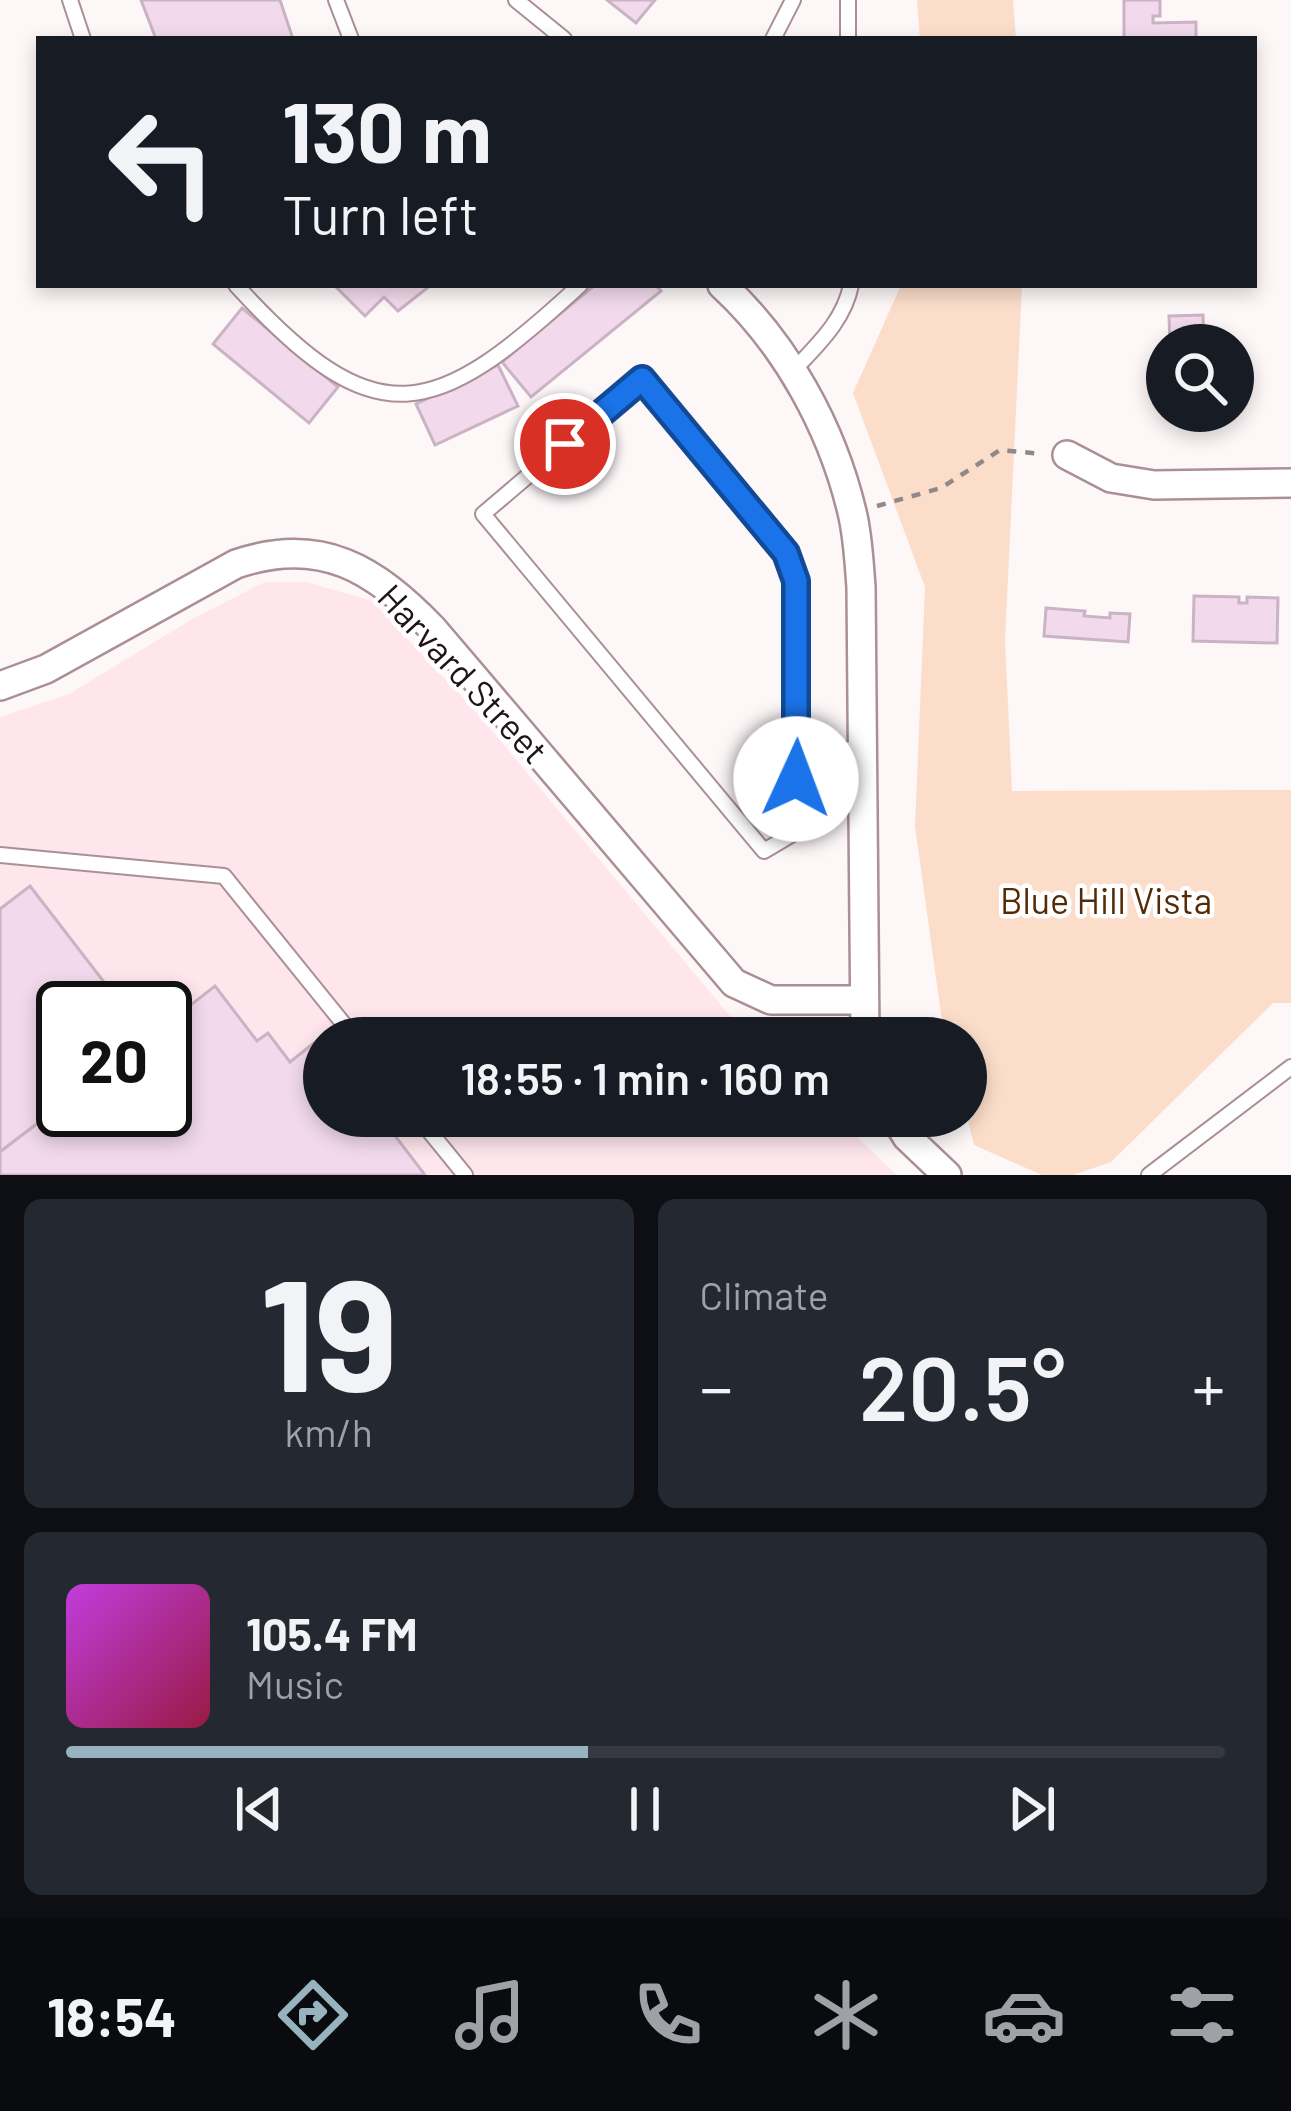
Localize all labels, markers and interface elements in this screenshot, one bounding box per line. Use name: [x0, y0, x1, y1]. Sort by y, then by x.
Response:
text: 130 m: [282, 79, 492, 180]
icon: left: [84, 84, 240, 240]
text: Turn left: [282, 181, 479, 246]
map controls: [1146, 324, 1254, 432]
button: search: [1146, 324, 1254, 432]
pin: [514, 393, 616, 495]
icon: arrive: [532, 411, 598, 477]
street label: Harvard Street: [370, 575, 558, 771]
position arrow: [733, 716, 859, 842]
park label: Blue Hill Vista: [1000, 878, 1212, 921]
speed limit sign: 20: [36, 981, 192, 1137]
text: 18:55 · 1 min · 160 m: [460, 1050, 830, 1104]
text: 19: [260, 1236, 398, 1423]
text: Climate: [700, 1271, 829, 1318]
text: 20.5°: [859, 1331, 1066, 1439]
text: −: [700, 1346, 733, 1425]
text: +: [1192, 1346, 1225, 1425]
text: km/h: [285, 1408, 373, 1455]
text: 105.4 FM: [246, 1606, 418, 1660]
text: Music: [246, 1660, 344, 1707]
icon: previous: [226, 1776, 292, 1842]
icon: pause: [612, 1776, 678, 1842]
icon: next: [999, 1776, 1065, 1842]
icon: directions: [271, 1973, 355, 2057]
icon: music: [448, 1973, 532, 2057]
icon: phone: [626, 1973, 710, 2057]
icon: climate: [804, 1973, 888, 2057]
icon: car: [982, 1973, 1066, 2057]
icon: filters: [1160, 1973, 1244, 2057]
text: 18:54: [47, 1983, 177, 2048]

